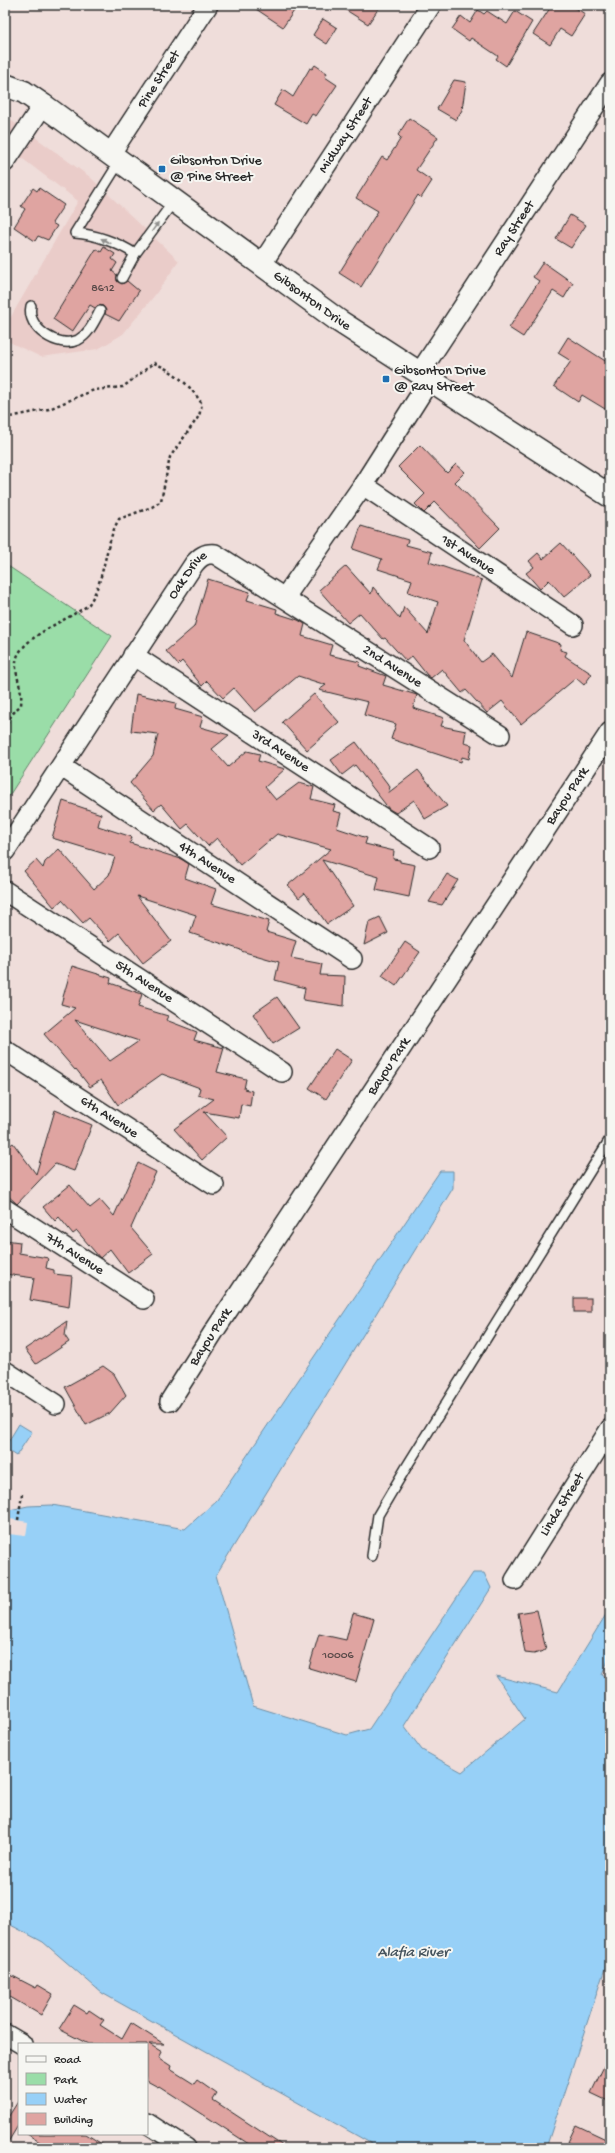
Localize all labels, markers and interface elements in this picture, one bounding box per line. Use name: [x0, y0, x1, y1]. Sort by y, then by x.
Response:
street label: Pine Street: [134, 46, 185, 112]
street label: Midway Street: [315, 93, 377, 176]
place label: Gibsonton Drive @ Pine Street: [170, 153, 263, 186]
marker: Gibsonton Drive @ Pine Street: [157, 164, 167, 174]
street label: Ray Street: [490, 197, 539, 259]
one-way arrow: [151, 222, 159, 233]
one-way arrow: [100, 238, 112, 244]
street label: Gibsonton Drive: [270, 267, 355, 335]
house number: 8612: [91, 282, 115, 296]
place label: Gibsonton Drive @ Ray Street: [394, 363, 487, 396]
marker: Gibsonton Drive @ Ray Street: [381, 374, 391, 384]
street label: 1st Avenue: [436, 530, 499, 580]
street label: Oak Drive: [164, 547, 211, 603]
street label: 2nd Avenue: [359, 641, 426, 692]
street label: 3rd Avenue: [247, 725, 313, 777]
street label: Bayou Park: [542, 762, 594, 829]
street label: 4th Avenue: [175, 838, 240, 889]
street label: 5th Avenue: [112, 957, 177, 1007]
street label: Bayou Park: [363, 1033, 415, 1099]
street label: 6th Avenue: [77, 1092, 142, 1143]
street label: 7th Avenue: [42, 1228, 108, 1280]
street label: Bayou Park: [185, 1303, 237, 1370]
street label: Linda Street: [536, 1469, 589, 1539]
house number: 10006: [321, 1649, 355, 1663]
water label: Alafia River: [378, 1944, 451, 1962]
legend: [18, 2043, 148, 2135]
text: Road: [54, 2054, 81, 2068]
text: Park: [53, 2074, 79, 2088]
text: Water: [54, 2094, 88, 2108]
text: Building: [53, 2114, 93, 2128]

